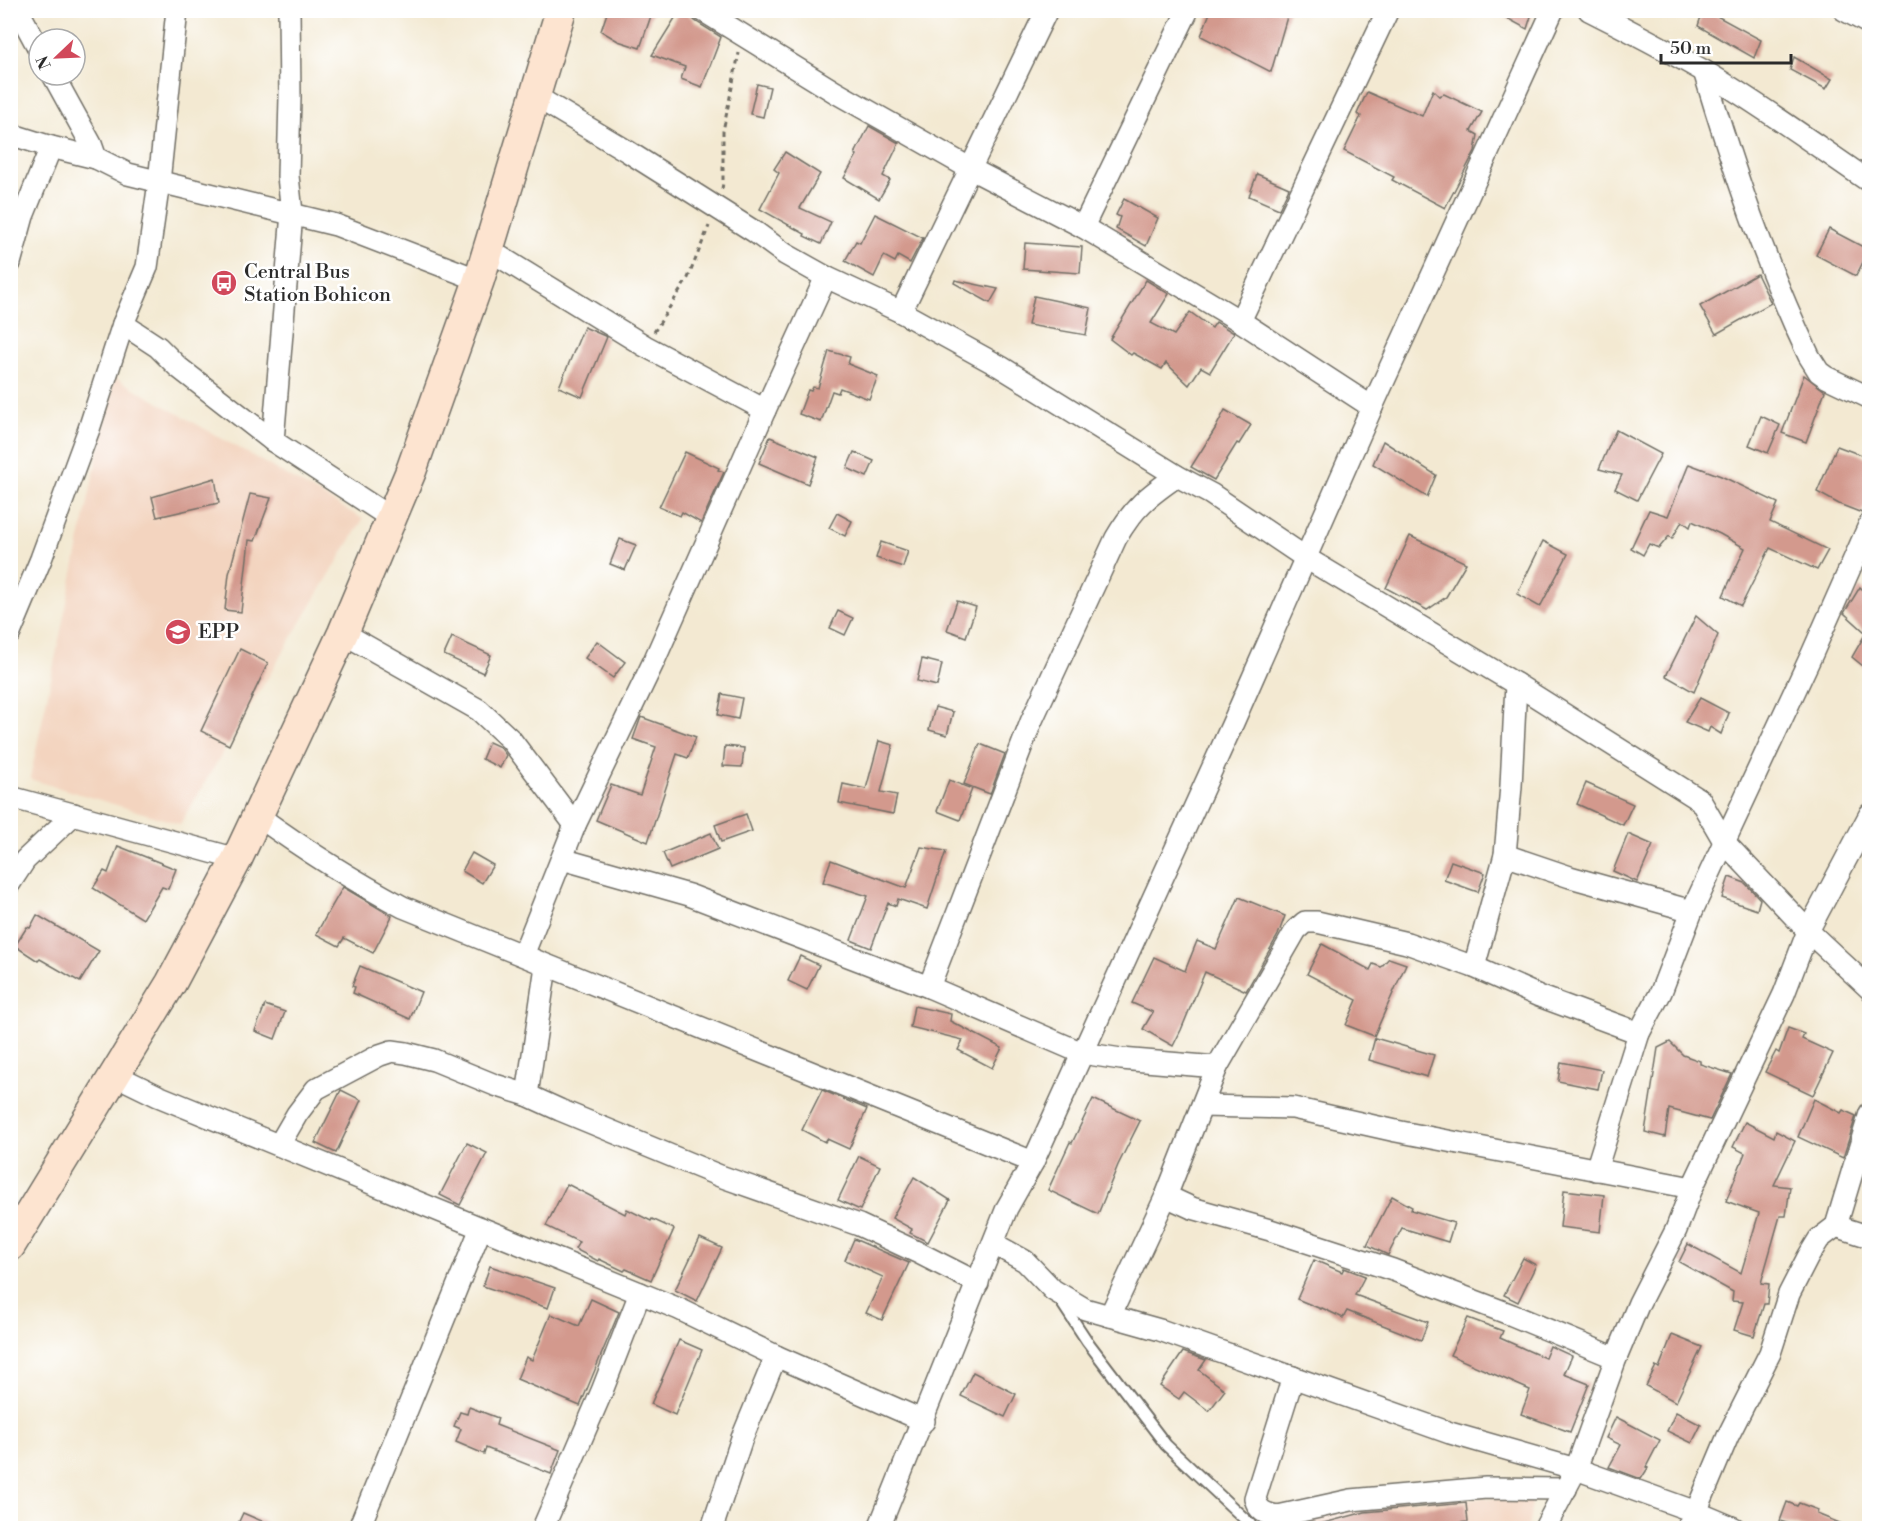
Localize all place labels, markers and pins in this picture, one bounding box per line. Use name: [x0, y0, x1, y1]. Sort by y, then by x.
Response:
place label: Central Bus Station Bohicon: [244, 260, 391, 308]
bus stop icon: Central Bus Station Bohicon: [209, 268, 239, 298]
school or university icon: EPP: [163, 617, 193, 647]
place label: EPP: [198, 620, 239, 645]

